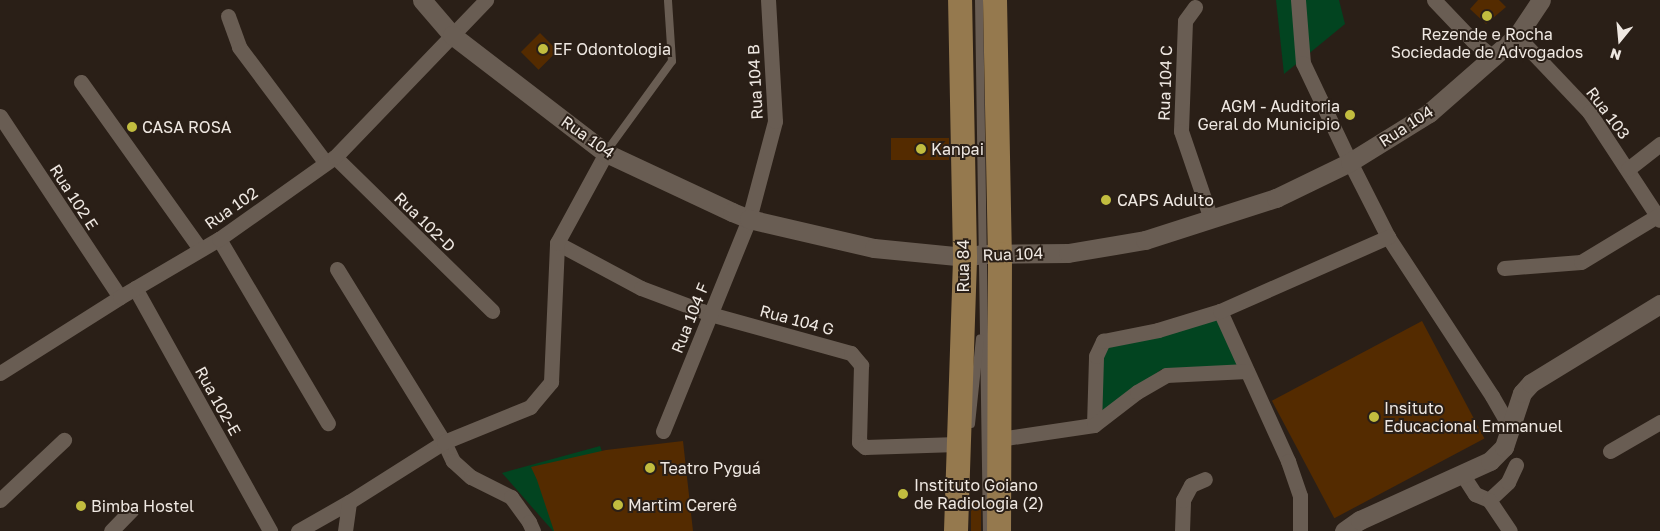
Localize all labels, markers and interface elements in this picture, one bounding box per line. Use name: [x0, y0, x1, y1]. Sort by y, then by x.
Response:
marker: Rezende e Rocha Sociedade de Advogados: [1481, 10, 1493, 22]
north arrow: [1595, 15, 1645, 65]
place label: Rezende e Rocha Sociedade de Advogados: [1391, 24, 1583, 62]
place label: EF Odontologia: [553, 39, 671, 59]
marker: EF Odontologia: [537, 43, 549, 55]
street label: Rua 104 B: [743, 44, 767, 120]
street label: Rua 104 C: [1154, 45, 1176, 121]
text: N: [1608, 45, 1623, 65]
street label: Rua 103: [1582, 83, 1634, 143]
place label: AGM - Auditoria Geral do Municipio: [1197, 96, 1340, 134]
street label: Rua 104: [1375, 101, 1437, 151]
marker: AGM - Auditoria Geral do Municipio: [1344, 109, 1356, 121]
street label: Rua 104: [558, 112, 618, 162]
place label: CASA ROSA: [142, 117, 231, 137]
marker: CASA ROSA: [126, 121, 138, 133]
place label: Kanpai: [931, 139, 984, 159]
marker: Kanpai: [915, 143, 927, 155]
street label: Rua 102 E: [46, 161, 102, 233]
street label: Rua 102: [201, 183, 261, 233]
street label: Rua 102-D: [390, 188, 460, 256]
place label: CAPS Adulto: [1117, 190, 1214, 210]
marker: CAPS Adulto: [1099, 193, 1113, 207]
street label: Rua 84: [953, 240, 973, 292]
street label: Rua 104: [982, 243, 1044, 265]
street label: Rua 104 F: [667, 280, 713, 356]
street label: Rua 104 G: [758, 301, 836, 339]
street label: Rua 102-E: [191, 363, 245, 439]
place label: Insituto Educacional Emmanuel: [1384, 398, 1563, 436]
marker: Insituto Educacional Emmanuel: [1368, 411, 1380, 423]
place label: Teatro Pyguá: [660, 458, 761, 478]
marker: Teatro Pyguá: [644, 462, 656, 474]
place label: Instituto Goiano de Radiologia (2): [914, 475, 1044, 513]
marker: Instituto Goiano de Radiologia (2): [896, 487, 910, 501]
place label: Martim Cererê: [628, 495, 737, 515]
place label: Bimba Hostel: [91, 496, 194, 516]
marker: Martim Cererê: [612, 499, 624, 511]
marker: Bimba Hostel: [75, 500, 87, 512]

